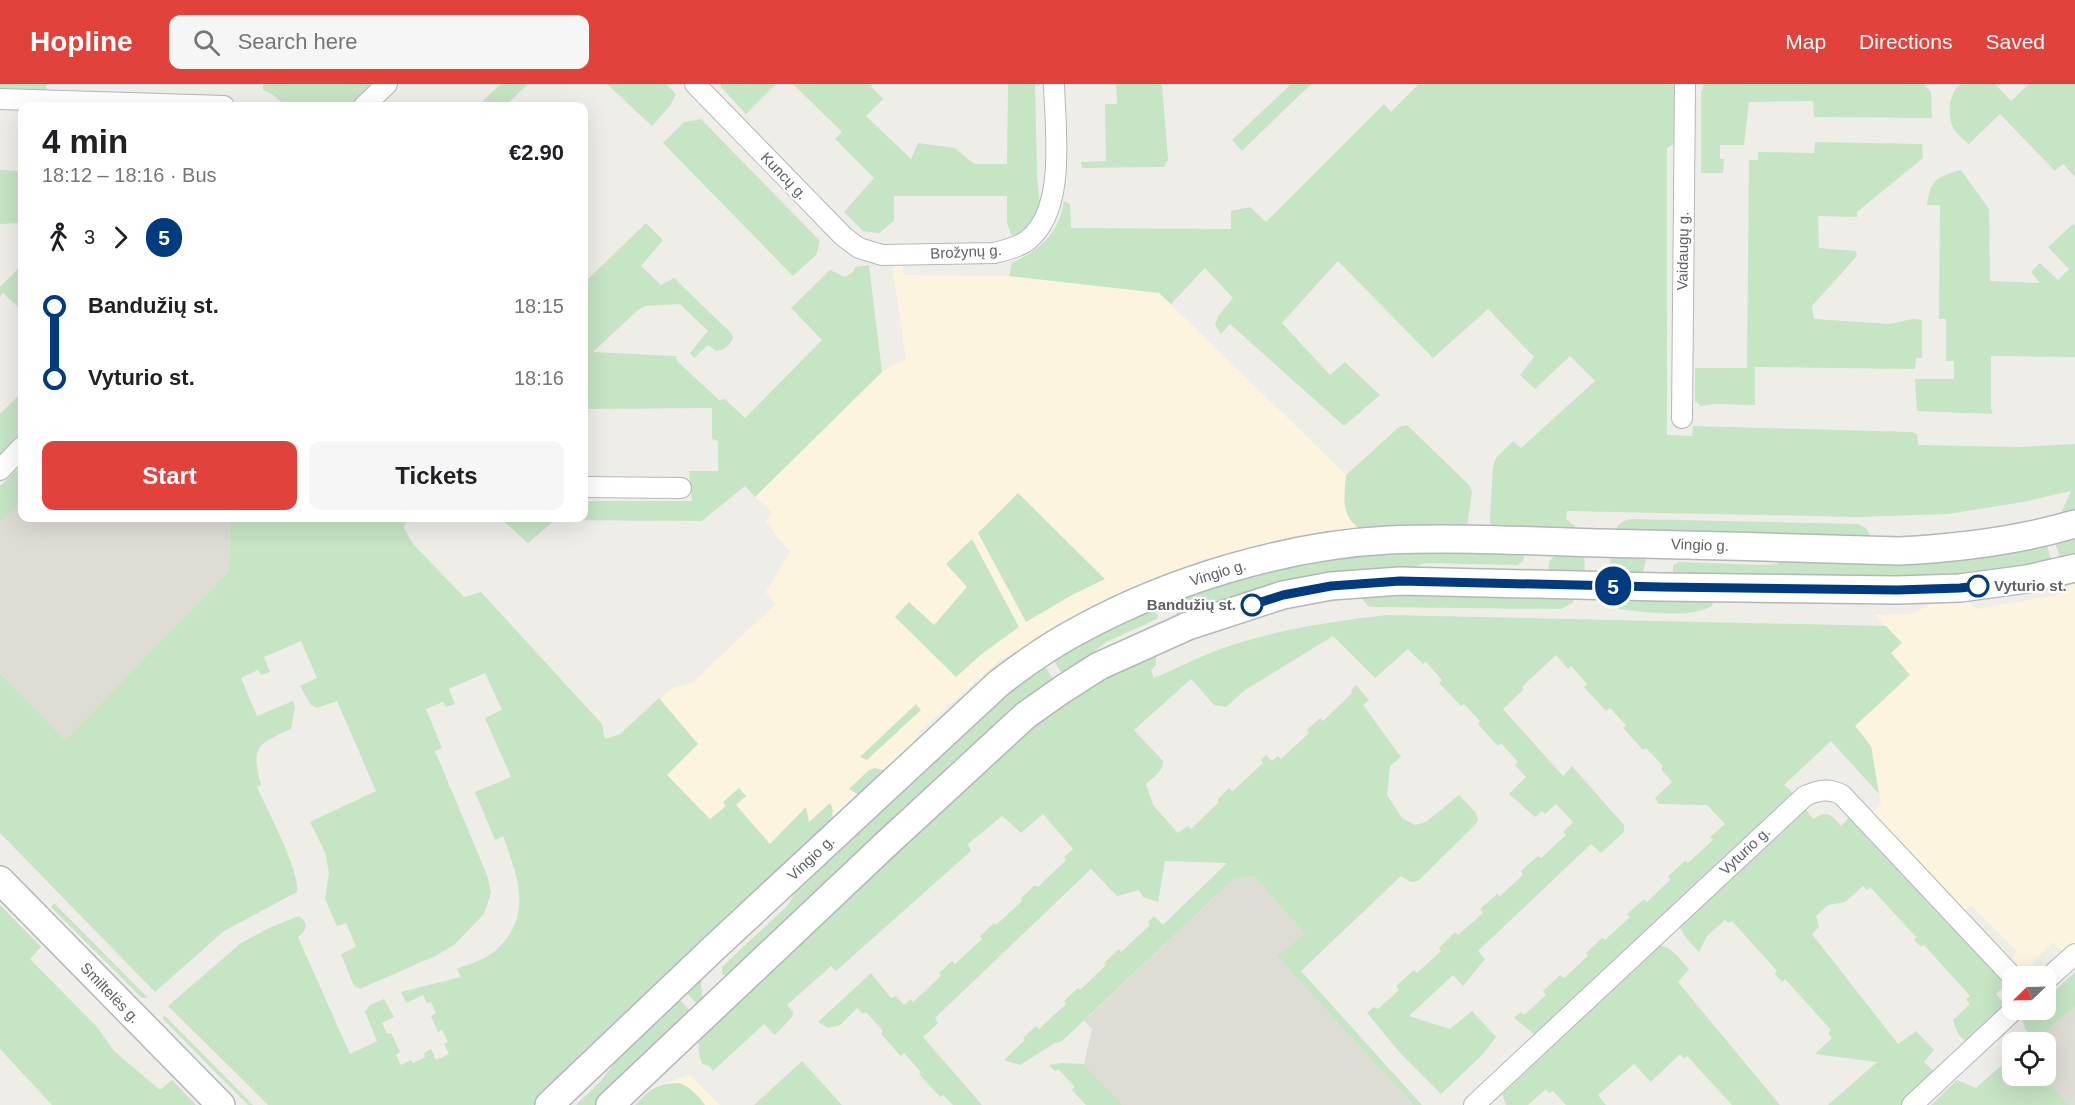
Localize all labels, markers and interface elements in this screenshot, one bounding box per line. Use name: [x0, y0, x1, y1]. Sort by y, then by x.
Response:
search box: [169, 15, 589, 69]
text: Hopline: [30, 26, 133, 57]
icon: search: [190, 26, 223, 59]
text: Search here: [238, 29, 358, 54]
text: Map: [1785, 30, 1826, 53]
text: Directions: [1859, 30, 1952, 53]
text: Saved: [1985, 30, 2045, 53]
text: 4 min: [42, 123, 128, 160]
text: €2.90: [509, 140, 564, 165]
street label: Kuncų g.: [758, 148, 811, 203]
text: 18:12 – 18:16 · Bus: [42, 164, 217, 186]
street label: Vaidaugų g.: [1673, 211, 1692, 291]
icon: walk: [42, 221, 75, 254]
icon: forward: [104, 221, 137, 254]
text: 3: [84, 226, 95, 248]
text: 5: [158, 226, 170, 249]
street label: Brožynų g.: [930, 241, 1002, 262]
text: Bandužių st.: [88, 293, 219, 318]
text: 18:15: [514, 295, 564, 317]
text: Vyturio st.: [88, 365, 195, 390]
text: 18:16: [514, 367, 564, 389]
button: Start: [42, 441, 297, 510]
button: Tickets: [309, 441, 564, 510]
street label: Vingio g.: [1671, 535, 1729, 554]
street label: Vingio g.: [1188, 556, 1248, 589]
line badge: 5: [1594, 566, 1632, 606]
text: 5: [1607, 575, 1619, 598]
marker: Vyturio st.: [1967, 575, 1989, 597]
place label: Vyturio st.: [1994, 577, 2067, 594]
marker: Bandužių st.: [1241, 594, 1263, 616]
place label: Bandužių st.: [1147, 596, 1236, 613]
street label: Vyturio g.: [1716, 823, 1773, 878]
street label: Vingio g.: [784, 832, 838, 884]
street label: Smiltelės g.: [77, 959, 143, 1026]
north arrow: [2002, 966, 2056, 1020]
map controls: [2002, 966, 2056, 1086]
button: locate: [2002, 1032, 2056, 1086]

